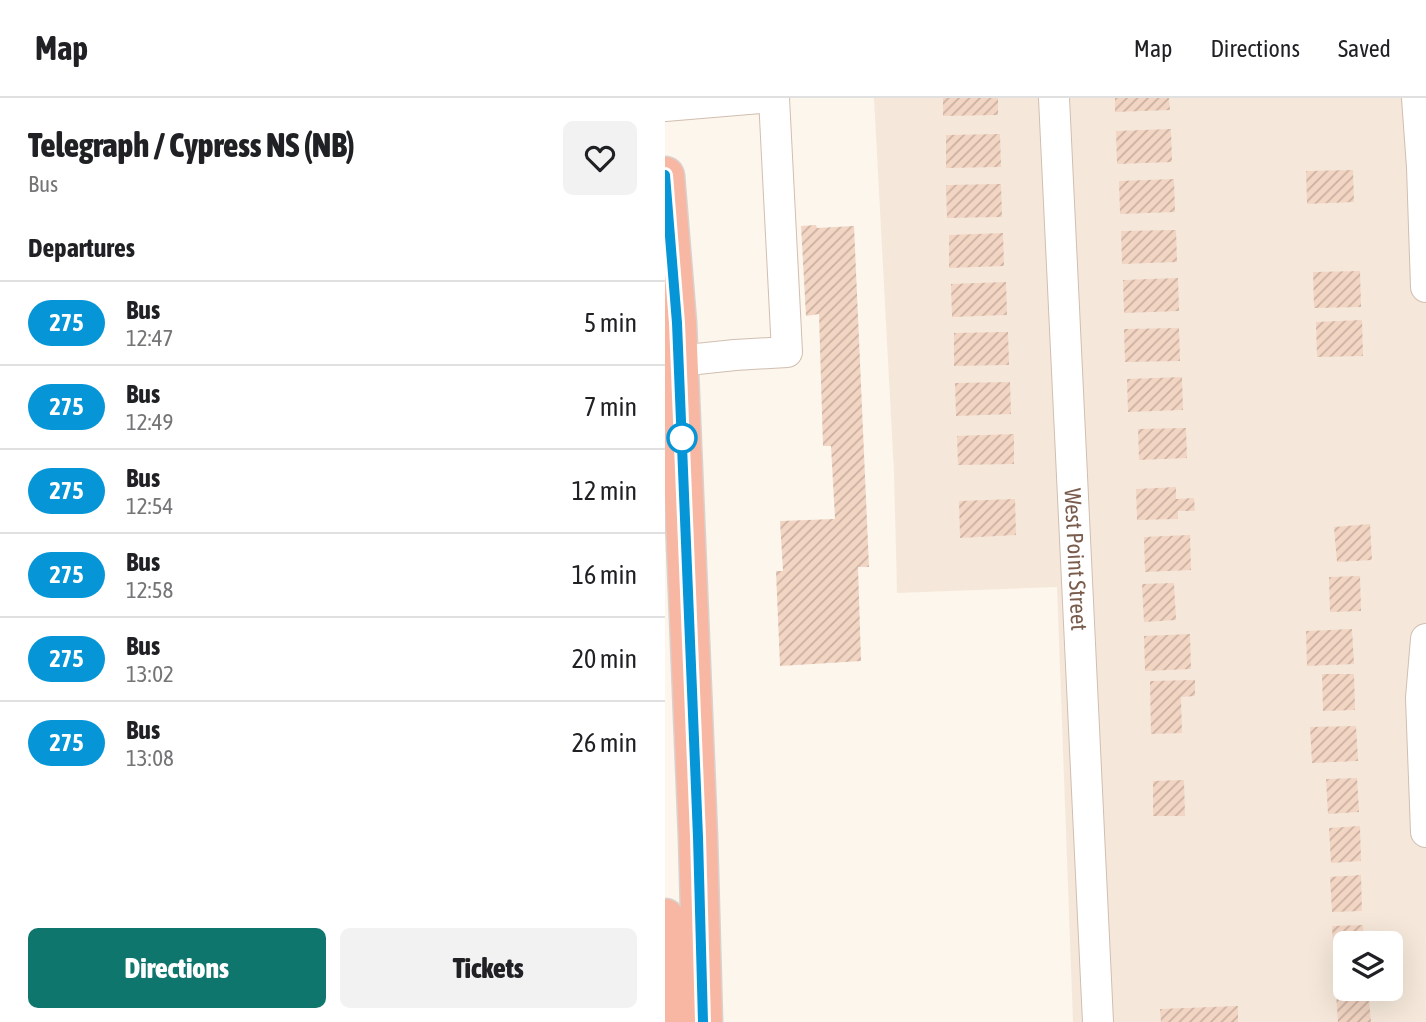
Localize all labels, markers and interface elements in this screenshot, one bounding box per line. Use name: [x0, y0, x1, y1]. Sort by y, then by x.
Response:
text: Map: [35, 29, 88, 67]
text: Map: [1134, 35, 1172, 62]
text: Directions: [1210, 35, 1300, 62]
text: Saved: [1338, 35, 1391, 62]
button: heart: [563, 121, 637, 195]
text: Telegraph / Cypress NS (NB): [28, 126, 355, 164]
text: Bus: [28, 171, 58, 197]
text: Departures: [28, 233, 135, 263]
text: Bus: [126, 295, 160, 325]
text: 5 min: [584, 308, 637, 338]
text: 275: [50, 309, 83, 336]
text: 12:47: [126, 325, 173, 351]
text: Bus: [126, 379, 160, 409]
text: 7 min: [584, 392, 637, 422]
text: 275: [50, 393, 83, 420]
text: 12:49: [126, 409, 173, 435]
unlabelled marker: [667, 423, 697, 453]
text: Bus: [126, 463, 160, 493]
text: 12 min: [572, 476, 637, 506]
text: 275: [50, 477, 83, 504]
street label: West Point Street: [1060, 487, 1092, 631]
text: 12:54: [126, 493, 173, 519]
text: Bus: [126, 547, 160, 577]
text: 16 min: [572, 560, 637, 590]
text: 275: [50, 561, 83, 588]
text: 12:58: [126, 577, 173, 603]
text: Bus: [126, 631, 160, 661]
text: 20 min: [572, 644, 637, 674]
text: 275: [50, 645, 83, 672]
text: 13:02: [126, 661, 174, 687]
text: Bus: [126, 715, 160, 745]
text: 26 min: [572, 728, 637, 758]
text: 275: [50, 729, 83, 756]
text: 13:08: [126, 745, 174, 771]
button: Directions: [28, 928, 326, 1008]
button: Tickets: [340, 928, 637, 1008]
map controls: [1333, 931, 1403, 1001]
button: layers: [1333, 931, 1403, 1001]

